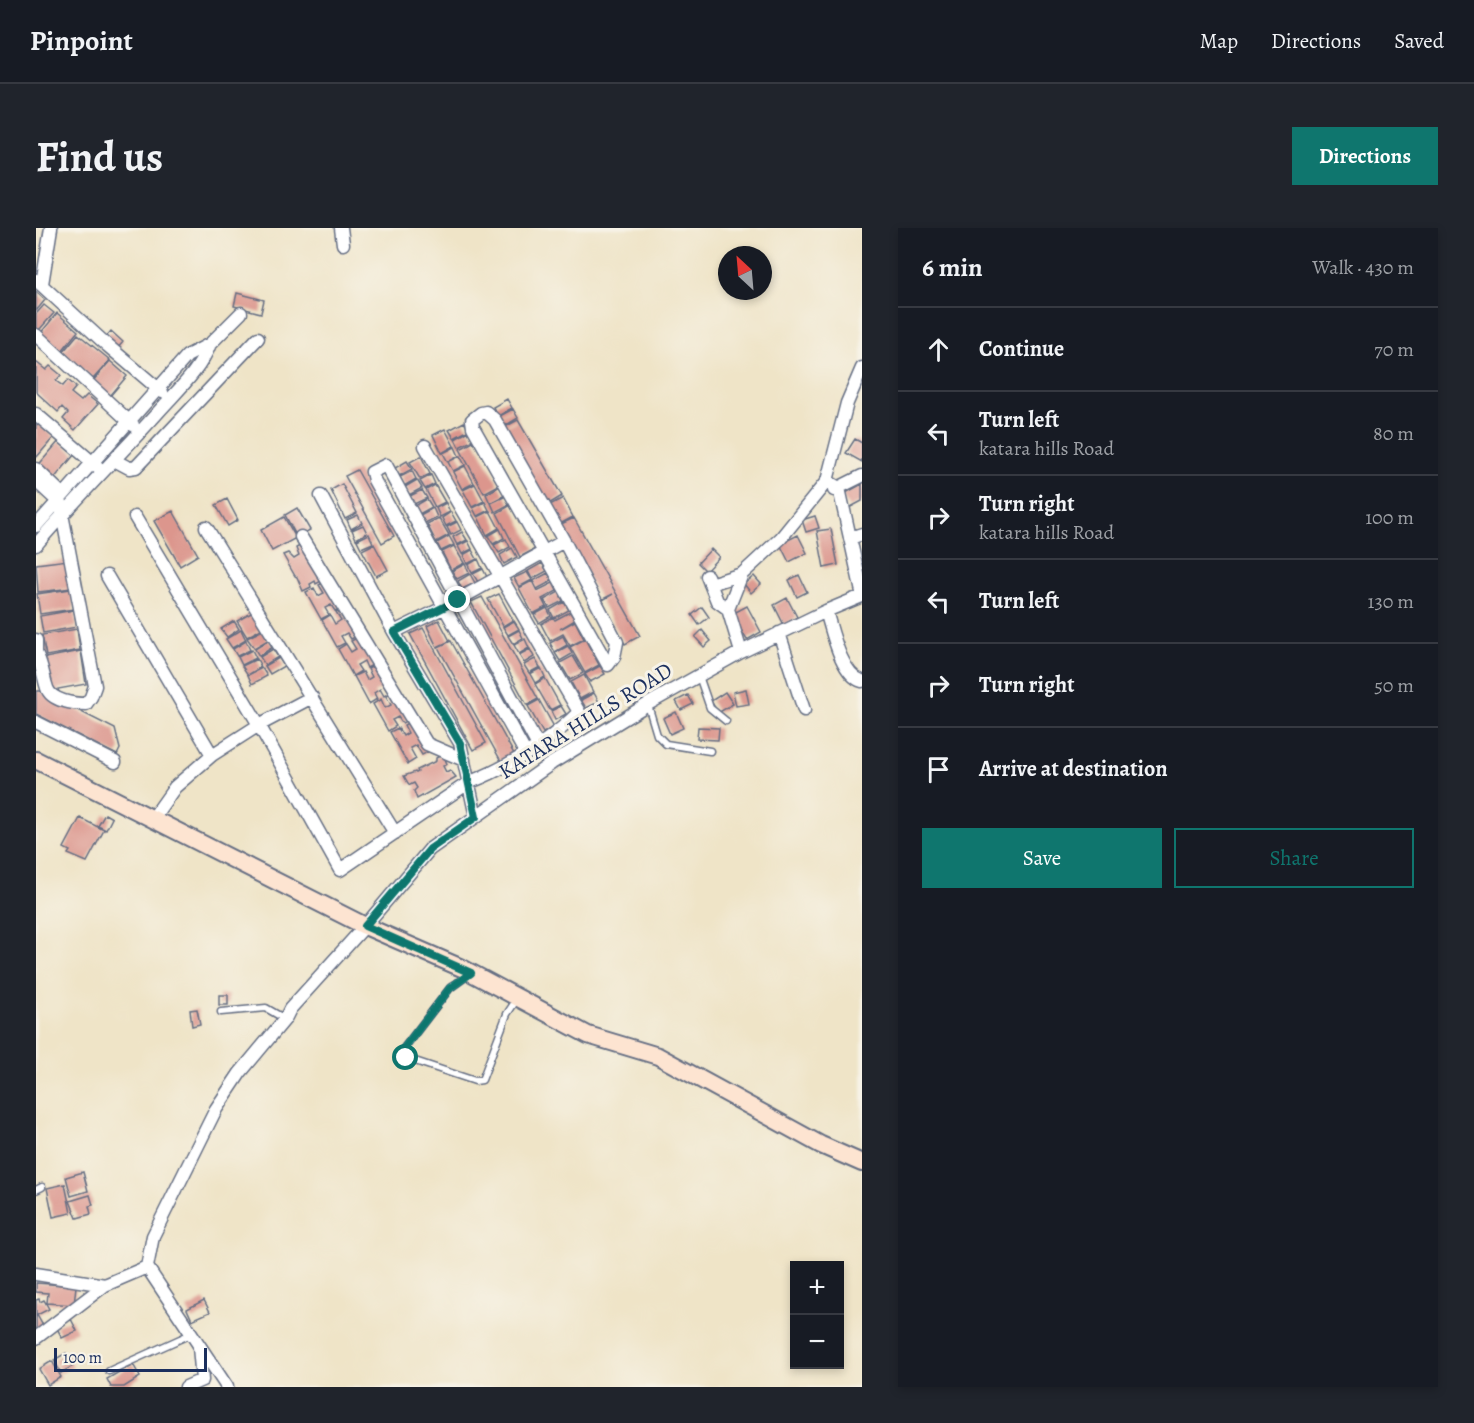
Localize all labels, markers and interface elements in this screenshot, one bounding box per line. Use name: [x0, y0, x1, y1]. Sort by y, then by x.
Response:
text: Pinpoint: [30, 22, 133, 60]
text: Map: [1200, 27, 1238, 55]
text: Directions: [1271, 27, 1361, 55]
text: Saved: [1394, 27, 1444, 55]
button: Directions: [1292, 127, 1438, 185]
text: Find us: [36, 128, 163, 185]
north arrow: [718, 246, 772, 300]
text: 6 min: [922, 250, 983, 285]
text: Walk · 430 m: [1312, 254, 1414, 281]
icon: ahead: [922, 333, 955, 366]
text: Continue: [979, 334, 1064, 364]
text: 70 m: [1374, 336, 1414, 363]
text: Turn left: [979, 405, 1059, 435]
icon: left: [922, 417, 955, 450]
text: 80 m: [1373, 420, 1414, 447]
text: katara hills Road: [979, 435, 1114, 462]
text: Turn right: [979, 489, 1075, 519]
icon: right: [922, 501, 955, 534]
text: 100 m: [1365, 504, 1414, 531]
text: katara hills Road: [979, 519, 1114, 546]
icon: left: [922, 585, 955, 618]
route end: [444, 586, 470, 612]
text: Turn left: [979, 586, 1059, 616]
text: 130 m: [1368, 588, 1414, 615]
street label: KATARA HILLS ROAD: [493, 655, 678, 786]
icon: right: [922, 669, 955, 702]
text: Turn right: [979, 670, 1075, 700]
text: 50 m: [1374, 672, 1414, 699]
icon: arrive: [922, 753, 955, 786]
text: Arrive at destination: [979, 754, 1168, 784]
button: Save: [922, 828, 1162, 888]
button: Share: [1174, 828, 1414, 888]
route start: [392, 1044, 418, 1070]
map controls: [790, 1261, 844, 1369]
button: +: [790, 1261, 844, 1315]
button: −: [790, 1315, 844, 1369]
scale bar: [54, 1345, 207, 1372]
text: 100 m: [63, 1347, 102, 1369]

